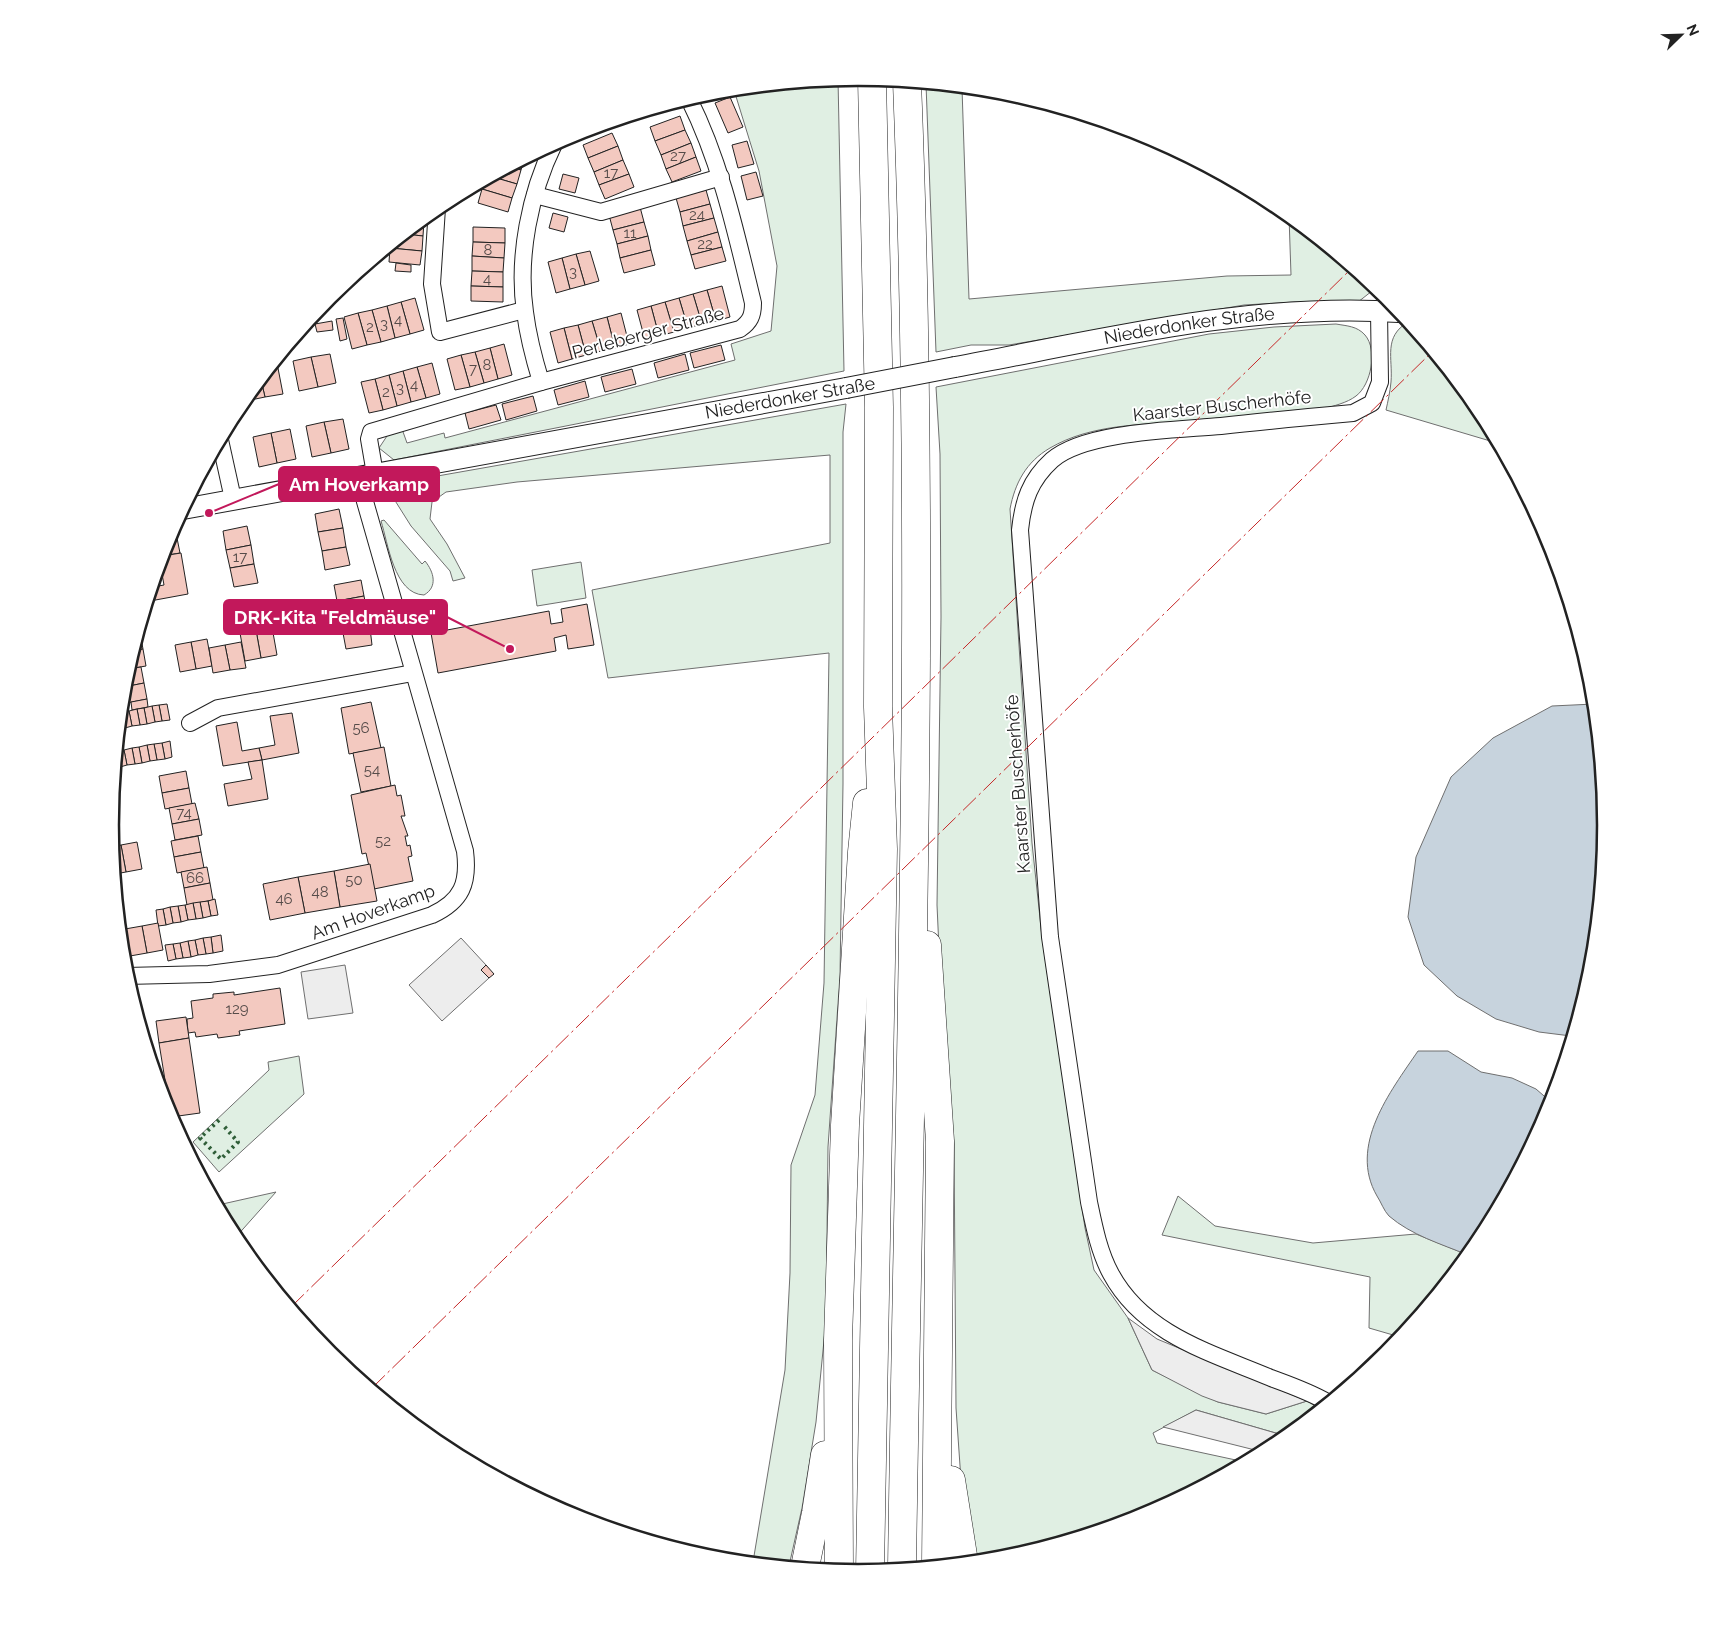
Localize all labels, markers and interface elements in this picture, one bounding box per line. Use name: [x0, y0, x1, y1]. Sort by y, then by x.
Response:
north arrow: [1656, 10, 1706, 60]
text: N: [1684, 22, 1702, 38]
house number: 27: [670, 147, 686, 165]
house number: 17: [604, 164, 618, 182]
house number: 24: [689, 206, 705, 224]
house number: 11: [624, 224, 637, 242]
house number: 22: [697, 235, 713, 253]
house number: 8: [484, 241, 493, 259]
house number: 3: [569, 263, 577, 281]
house number: 4: [483, 270, 491, 288]
street label: Perleberger Straße: [569, 302, 727, 363]
street label: Niederdonker Straße: [1102, 303, 1276, 348]
house number: 4: [394, 311, 402, 329]
house number: 3: [380, 315, 388, 333]
house number: 2: [366, 318, 374, 336]
house number: 8: [483, 356, 492, 374]
house number: 7: [469, 360, 477, 378]
street label: Niederdonker Straße: [703, 372, 877, 423]
house number: 4: [410, 376, 418, 394]
house number: 3: [396, 379, 404, 397]
house number: 2: [382, 383, 390, 401]
street label: Kaarster Buscherhöfe: [1132, 386, 1312, 425]
callout: Am Hoverkamp: [279, 467, 439, 501]
text: Am Hoverkamp: [289, 473, 429, 495]
house number: 17: [233, 548, 247, 566]
callout: DRK-Kita "Feldmäuse": [224, 600, 447, 634]
text: DRK-Kita "Feldmäuse": [234, 606, 436, 628]
street label: Kaarster Buscherhöfe: [1001, 694, 1034, 874]
house number: 56: [352, 719, 370, 737]
house number: 54: [364, 761, 380, 779]
house number: 74: [176, 804, 192, 822]
house number: 52: [375, 832, 391, 850]
house number: 66: [186, 869, 204, 887]
house number: 50: [345, 871, 363, 889]
street label: Am Hoverkamp: [308, 879, 437, 944]
house number: 48: [311, 883, 329, 901]
house number: 46: [275, 890, 293, 908]
house number: 129: [225, 1000, 249, 1018]

